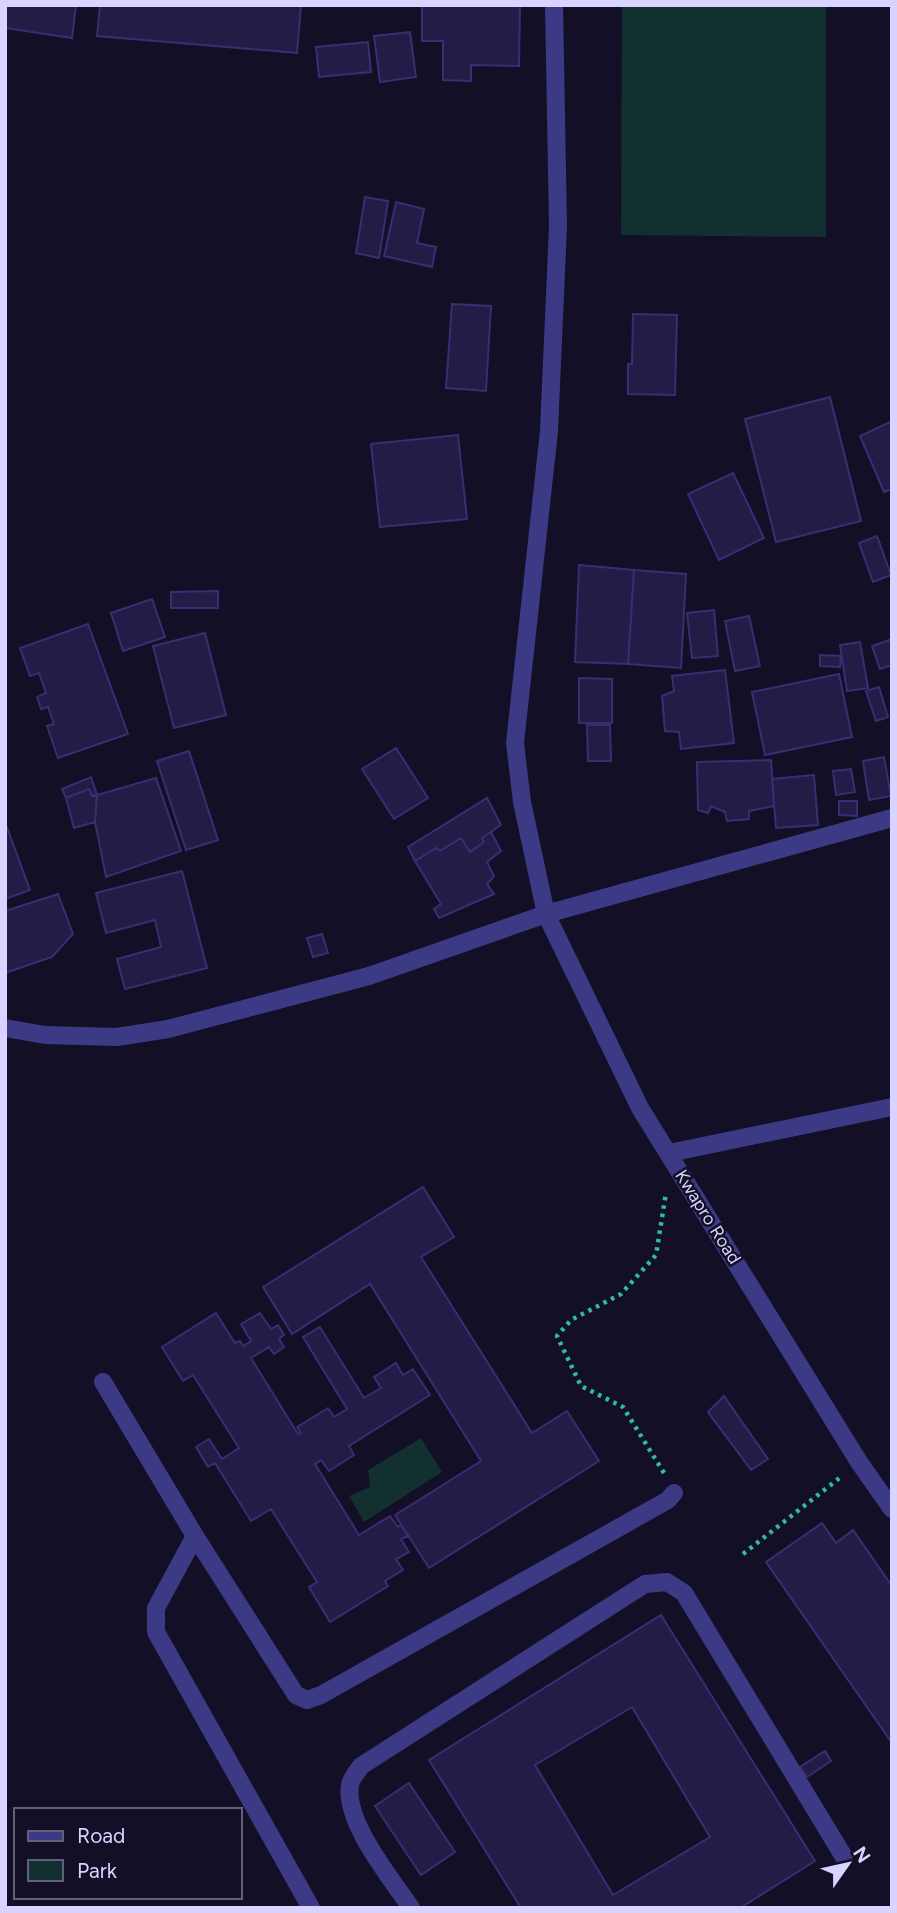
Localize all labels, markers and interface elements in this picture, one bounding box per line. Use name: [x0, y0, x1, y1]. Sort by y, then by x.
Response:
street label: Kwapro Road: [670, 1166, 746, 1268]
legend: [14, 1808, 242, 1899]
text: Road: [77, 1823, 125, 1848]
north arrow: [813, 1829, 883, 1899]
text: N: [848, 1842, 875, 1867]
text: Park: [77, 1858, 118, 1883]

